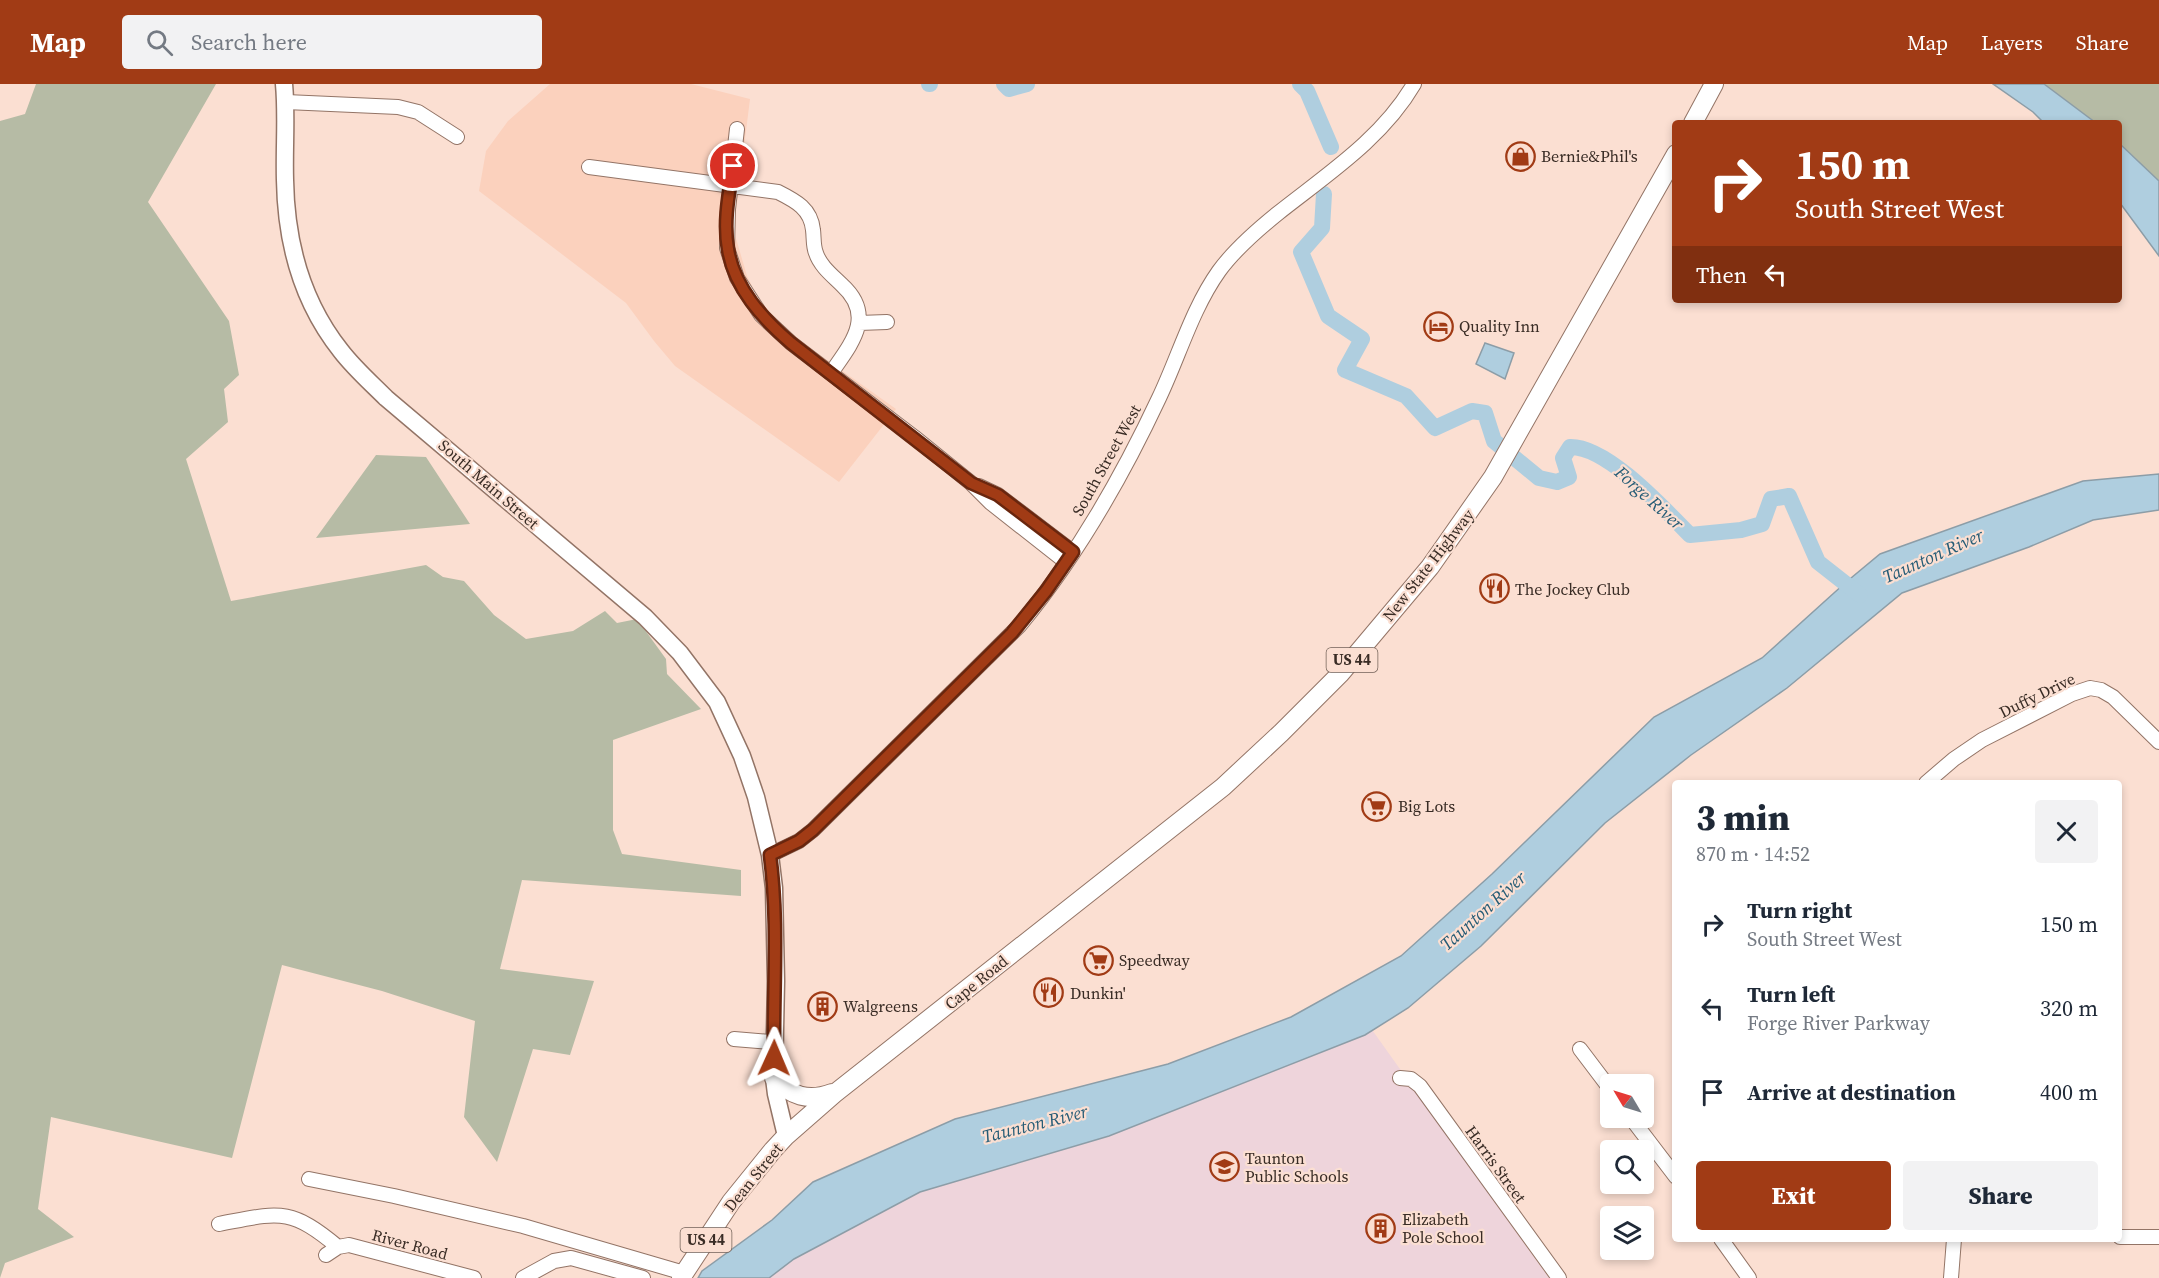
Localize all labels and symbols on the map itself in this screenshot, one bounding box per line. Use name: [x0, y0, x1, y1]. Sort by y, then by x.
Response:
pin: [707, 140, 758, 191]
shop icon: Bernie&Phil's: [1504, 140, 1536, 172]
place label: Bernie&Phil's: [1541, 145, 1638, 167]
hotel icon: Quality Inn: [1422, 310, 1454, 342]
place label: Quality Inn: [1459, 315, 1540, 337]
street label: South Street West: [1066, 400, 1146, 519]
street label: South Main Street: [434, 434, 545, 534]
water label: Forge River: [1609, 459, 1690, 536]
street label: New State Highway: [1377, 504, 1479, 626]
water label: Taunton River: [1878, 522, 1988, 589]
restaurant icon: The Jockey Club: [1478, 573, 1510, 605]
place label: The Jockey Club: [1515, 578, 1630, 600]
road number: US 44: [1326, 648, 1378, 672]
street label: Duffy Drive: [1995, 667, 2079, 723]
supermarket icon: Big Lots: [1361, 790, 1393, 822]
place label: Big Lots: [1398, 795, 1455, 817]
water label: Taunton River: [1434, 865, 1532, 956]
supermarket icon: Speedway: [1082, 944, 1114, 976]
place label: Speedway: [1119, 949, 1191, 971]
street label: Cape Road: [940, 950, 1012, 1014]
restaurant icon: Dunkin': [1033, 977, 1065, 1009]
place label: Dunkin': [1070, 982, 1126, 1004]
building icon: Walgreens: [806, 990, 838, 1022]
place label: Walgreens: [843, 995, 918, 1017]
position arrow: [742, 1026, 806, 1090]
north arrow: [1600, 1074, 1654, 1128]
water label: Taunton River: [979, 1098, 1091, 1149]
street label: Harris Street: [1460, 1121, 1532, 1208]
street label: Dean Street: [719, 1138, 788, 1216]
place label: Taunton Public Schools: [1245, 1147, 1349, 1187]
school or university icon: Taunton Public Schools: [1208, 1151, 1240, 1183]
place label: Elizabeth Pole School: [1402, 1208, 1484, 1248]
building icon: Elizabeth Pole School: [1365, 1212, 1397, 1244]
street label: River Road: [370, 1223, 450, 1265]
road number: US 44: [680, 1228, 732, 1252]

